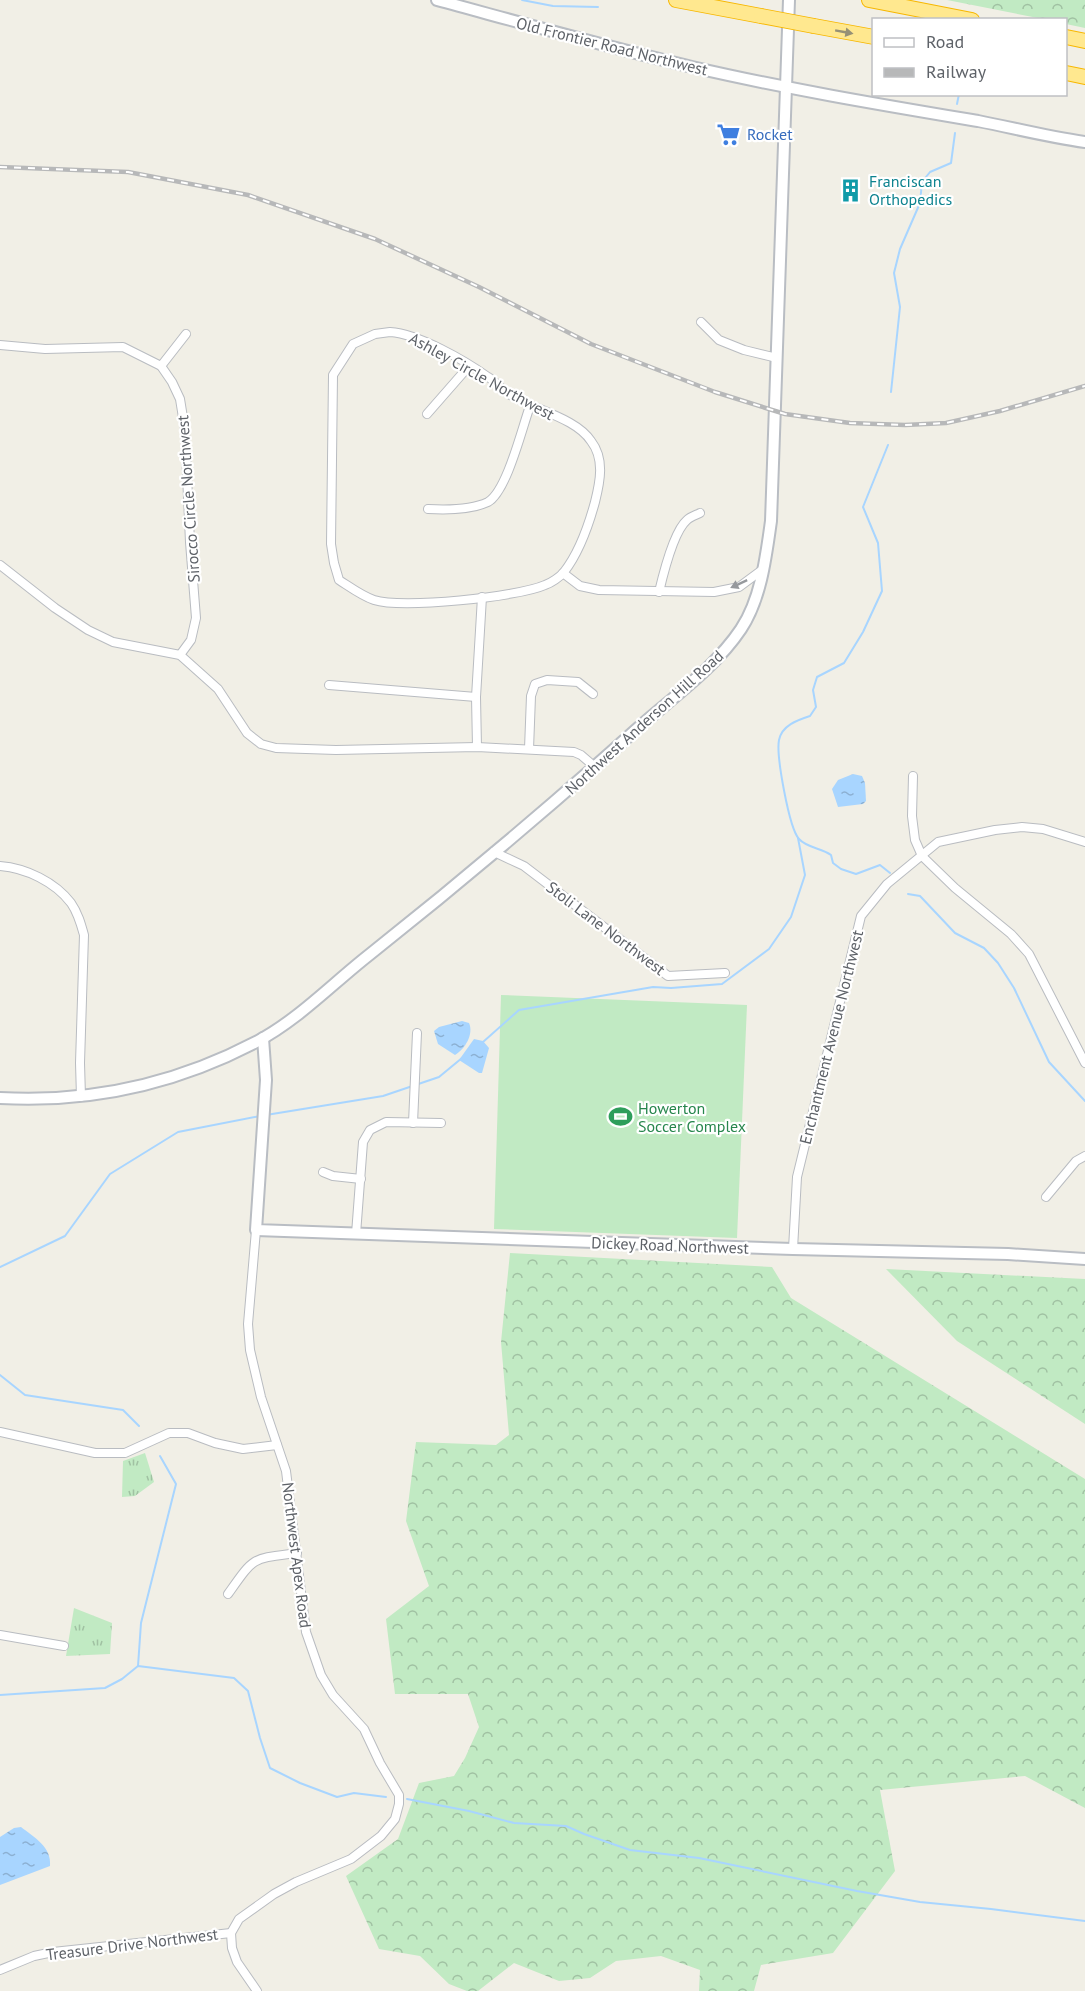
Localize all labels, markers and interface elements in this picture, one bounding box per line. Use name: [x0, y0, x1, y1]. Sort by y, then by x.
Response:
street label: Old Frontier Road Northwest: [514, 13, 710, 80]
legend: [872, 18, 1067, 96]
one-way arrow: [835, 28, 854, 37]
text: Road: [926, 30, 964, 53]
text: Railway: [926, 60, 987, 83]
supermarket icon: Rocket: [716, 121, 742, 147]
place label: Rocket: [747, 124, 793, 144]
place label: Franciscan Orthopedics: [869, 171, 953, 209]
building icon: Franciscan Orthopedics: [838, 177, 864, 203]
street label: Ashley Circle Northwest: [406, 328, 559, 425]
street label: Sirocco Circle Northwest: [172, 414, 204, 583]
one-way arrow: [731, 580, 748, 589]
street label: Northwest Anderson Hill Road: [561, 646, 727, 798]
street label: Stoli Lane Northwest: [543, 877, 670, 980]
street label: Enchantment Avenue Northwest: [795, 927, 867, 1146]
place label: Howerton Soccer Complex: [638, 1098, 746, 1136]
sports icon: Howerton Soccer Complex: [607, 1104, 633, 1130]
street label: Dickey Road Northwest: [591, 1232, 750, 1258]
street label: Northwest Apex Road: [278, 1481, 316, 1629]
street label: Treasure Drive Northwest: [45, 1923, 220, 1964]

